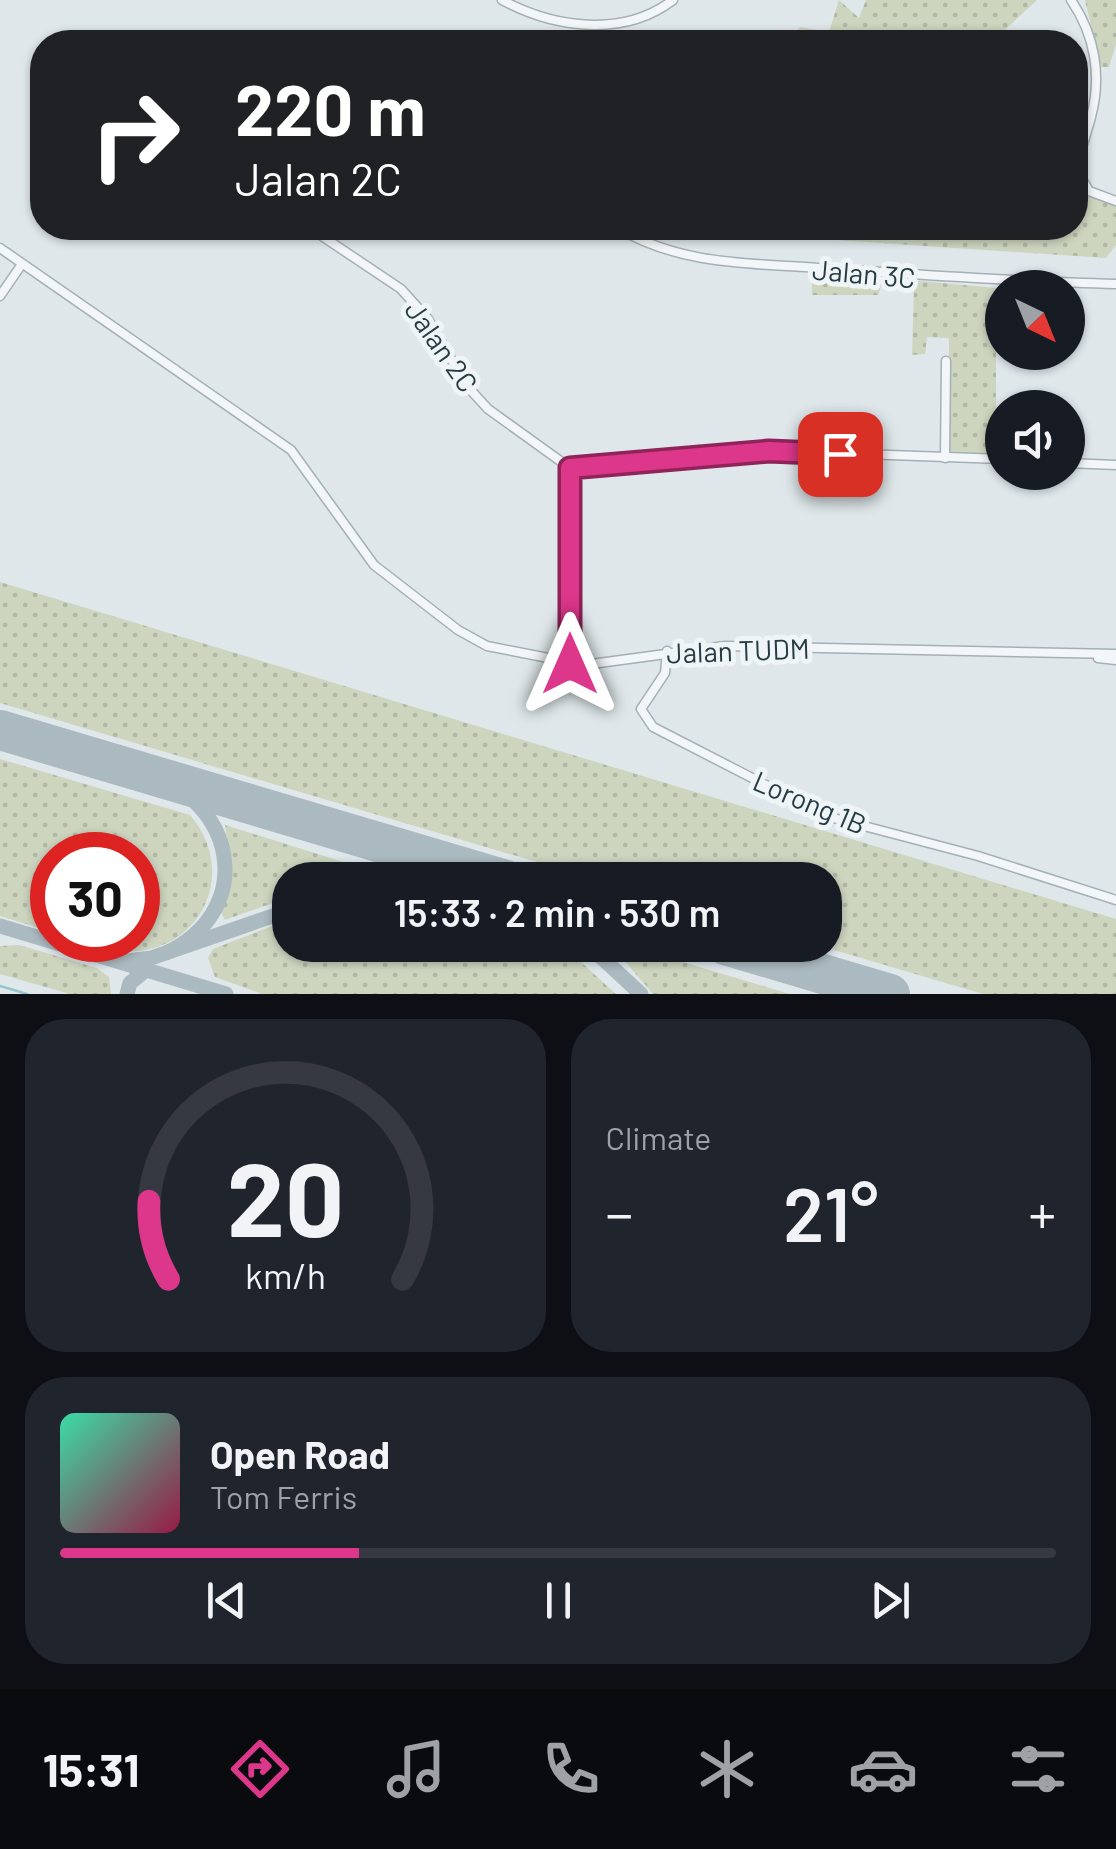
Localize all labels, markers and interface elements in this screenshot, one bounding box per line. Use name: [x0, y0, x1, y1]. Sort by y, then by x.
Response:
text: 220 m: [235, 66, 426, 150]
icon: right: [70, 70, 200, 200]
text: Jalan 2C: [235, 151, 402, 205]
street label: Jalan 3C: [811, 252, 917, 294]
north arrow: [985, 270, 1085, 370]
map controls: [985, 270, 1085, 490]
street label: Jalan 2C: [398, 294, 486, 398]
button: sound: [985, 390, 1085, 490]
pin: [798, 412, 883, 497]
icon: arrive: [813, 427, 868, 482]
position arrow: [518, 612, 622, 716]
street label: Jalan TUDM: [666, 631, 810, 669]
street label: Lorong 1B: [748, 763, 872, 841]
speed limit sign: 30: [30, 832, 160, 962]
text: 15:33 · 2 min · 530 m: [394, 889, 720, 935]
text: Climate: [606, 1118, 711, 1156]
text: 20: [226, 1133, 344, 1258]
text: 21°: [783, 1167, 878, 1257]
text: −: [606, 1179, 633, 1245]
text: +: [1028, 1179, 1056, 1245]
text: km/h: [245, 1253, 326, 1296]
text: Open Road: [210, 1431, 390, 1477]
text: Tom Ferris: [210, 1477, 357, 1515]
icon: previous: [199, 1573, 254, 1628]
icon: pause: [531, 1573, 586, 1628]
icon: next: [863, 1573, 918, 1628]
icon: directions: [225, 1734, 295, 1804]
icon: music: [381, 1734, 451, 1804]
icon: phone: [536, 1734, 606, 1804]
icon: climate: [692, 1734, 762, 1804]
icon: car: [848, 1734, 918, 1804]
icon: filters: [1003, 1734, 1073, 1804]
text: 15:31: [43, 1742, 139, 1796]

